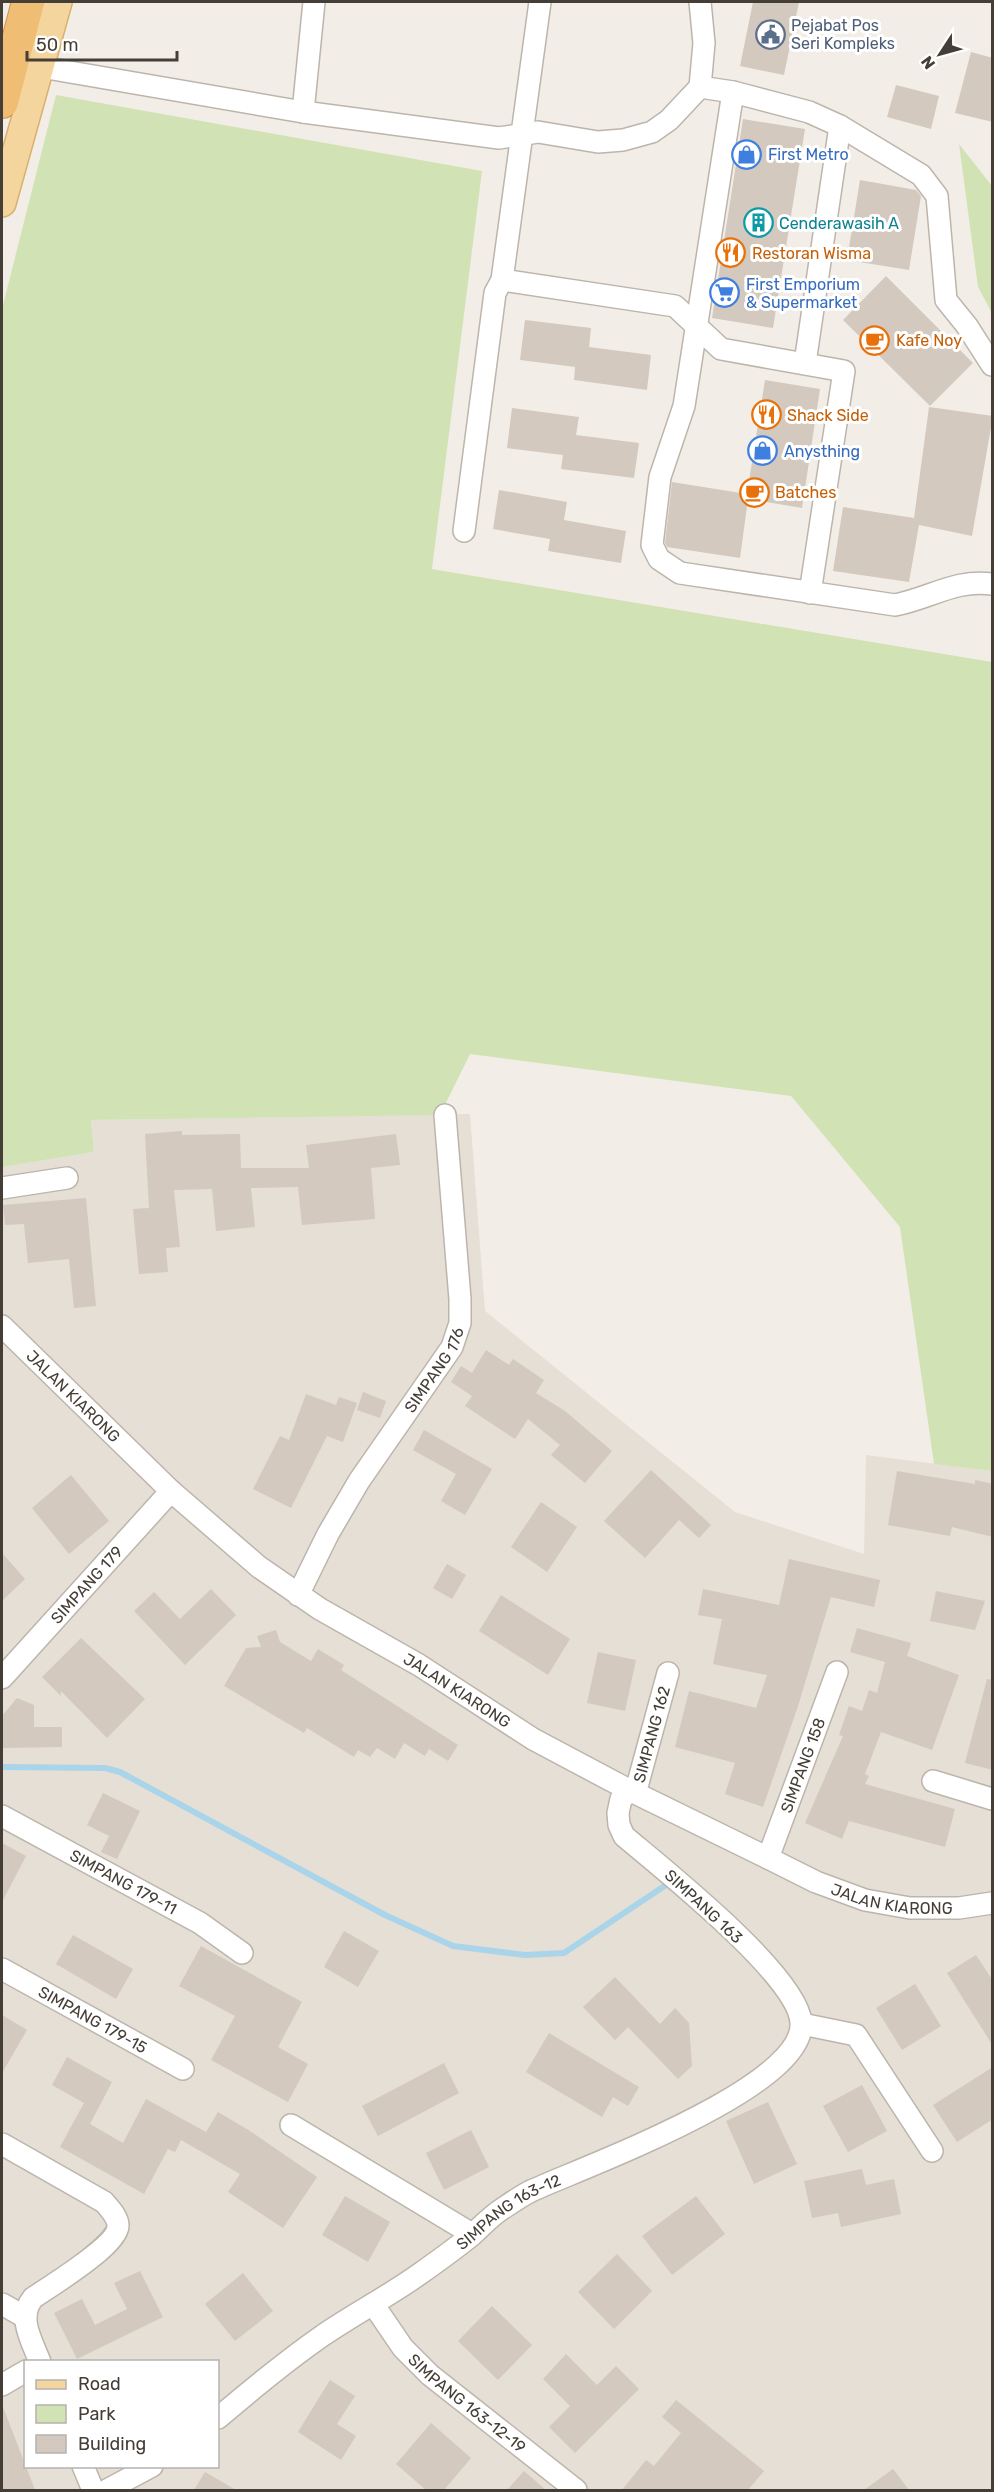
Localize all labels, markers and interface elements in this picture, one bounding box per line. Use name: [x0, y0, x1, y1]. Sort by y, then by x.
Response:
place label: Pejabat Pos Seri Kompleks: [791, 16, 895, 53]
public building icon: Pejabat Pos Seri Kompleks: [754, 18, 786, 50]
scale bar: [27, 24, 177, 62]
north arrow: [910, 24, 970, 84]
text: 50 m: [36, 34, 79, 56]
text: N: [917, 52, 939, 73]
shop icon: First Metro: [731, 138, 763, 170]
place label: First Metro: [768, 145, 849, 164]
building icon: Cenderawasih A: [742, 207, 774, 239]
place label: Cenderawasih A: [779, 214, 899, 233]
restaurant icon: Restoran Wisma: [715, 237, 747, 269]
place label: Restoran Wisma: [752, 244, 871, 263]
place label: First Emporium & Supermarket: [746, 275, 860, 312]
supermarket icon: First Emporium & Supermarket: [709, 277, 741, 309]
cafe icon: Kafe Noy: [859, 324, 891, 356]
place label: Kafe Noy: [896, 331, 962, 350]
restaurant icon: Shack Side: [750, 399, 782, 431]
place label: Shack Side: [787, 406, 869, 425]
shop icon: Anysthing: [747, 435, 779, 467]
place label: Anysthing: [784, 442, 860, 461]
cafe icon: Batches: [738, 476, 770, 508]
place label: Batches: [775, 483, 836, 502]
street label: SIMPANG 176: [401, 1325, 468, 1416]
street label: JALAN KIARONG: [22, 1346, 124, 1446]
street label: SIMPANG 179: [47, 1542, 127, 1628]
street label: JALAN KIARONG: [400, 1649, 514, 1732]
street label: SIMPANG 162: [630, 1684, 674, 1785]
street label: SIMPANG 158: [777, 1715, 829, 1816]
street label: SIMPANG 179-11: [66, 1845, 180, 1919]
street label: SIMPANG 163: [661, 1866, 746, 1947]
street label: JALAN KIARONG: [828, 1879, 953, 1918]
street label: SIMPANG 179-15: [35, 1982, 150, 2057]
street label: SIMPANG 163-12: [453, 2170, 563, 2254]
street label: SIMPANG 163-12-19: [404, 2350, 530, 2457]
legend: [24, 2360, 219, 2468]
text: Road: [78, 2373, 121, 2395]
text: Park: [78, 2403, 116, 2425]
text: Building: [78, 2433, 146, 2455]

